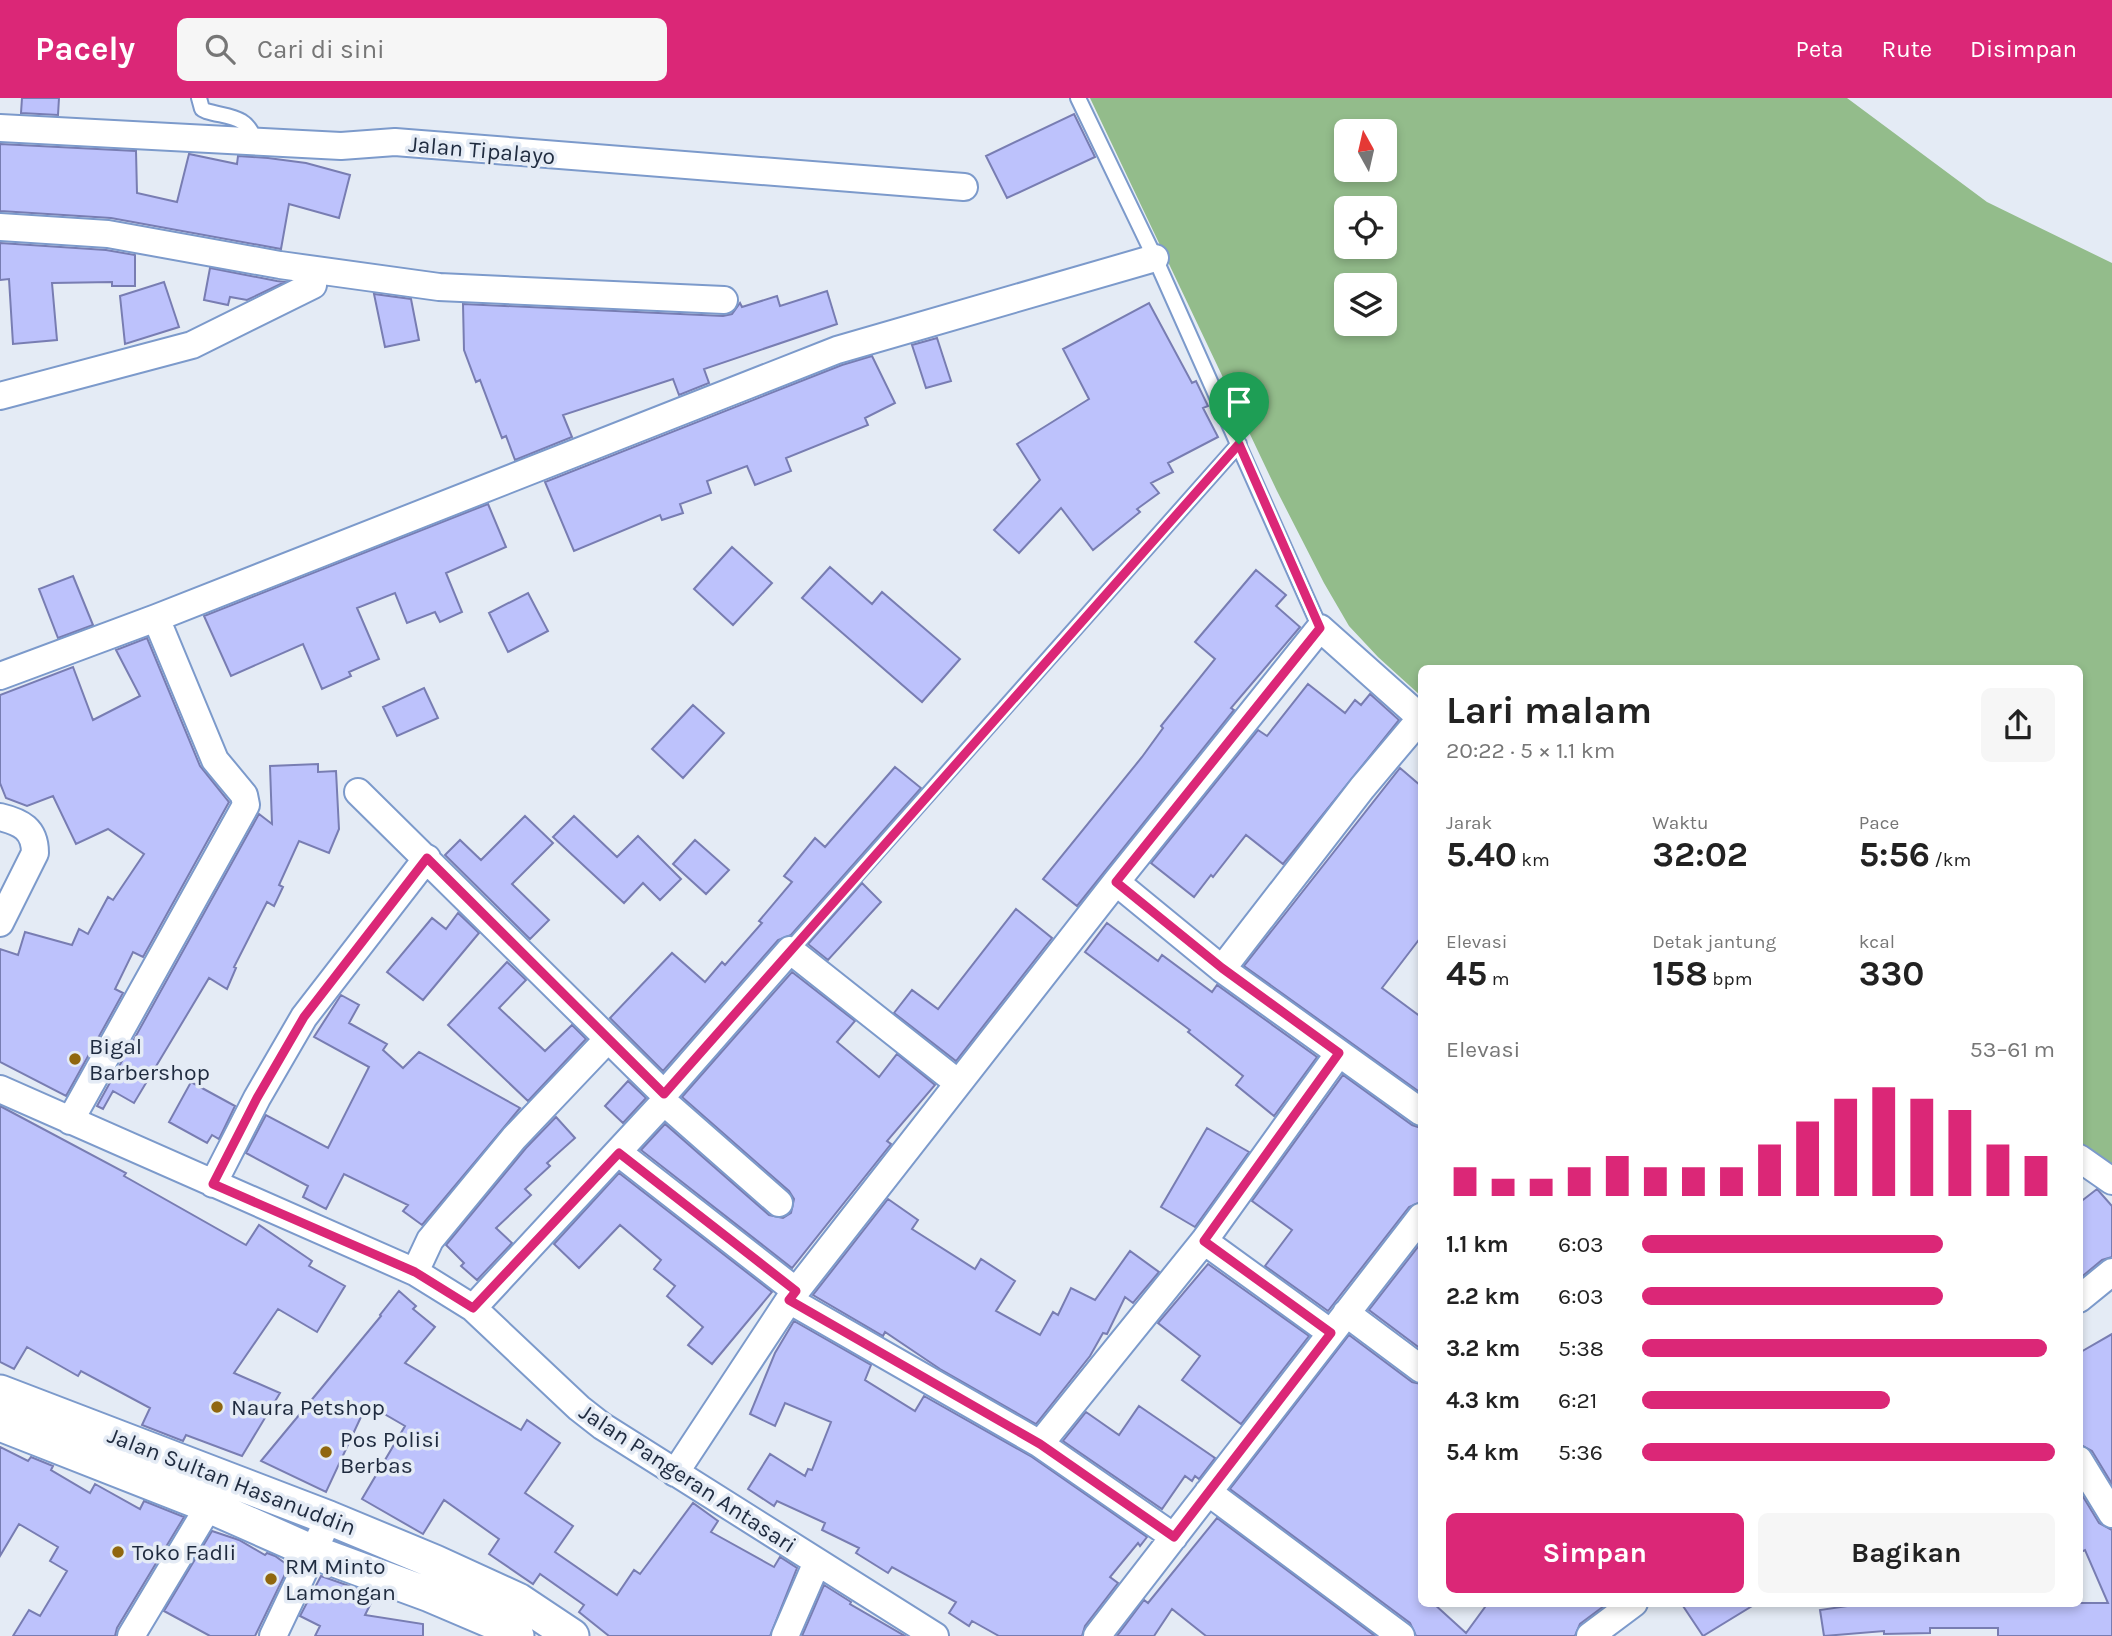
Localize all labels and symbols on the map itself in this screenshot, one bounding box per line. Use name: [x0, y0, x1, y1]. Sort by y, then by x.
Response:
north arrow: [1334, 119, 1396, 182]
street label: Jalan Tipalayo: [407, 131, 556, 170]
pin: [1209, 372, 1269, 444]
place label: Bigal Barbershop: [89, 1033, 210, 1086]
marker: Bigal Barbershop: [67, 1051, 83, 1067]
place label: Naura Petshop: [231, 1394, 385, 1421]
street label: Jalan Pangeran Antasari: [574, 1398, 801, 1559]
marker: Naura Petshop: [209, 1399, 225, 1415]
street label: Jalan Sultan Hasanuddin: [104, 1422, 360, 1541]
place label: Pos Polisi Berbas: [340, 1426, 440, 1479]
marker: Pos Polisi Berbas: [318, 1444, 334, 1460]
place label: Toko Fadli: [132, 1539, 236, 1566]
marker: Toko Fadli: [110, 1544, 126, 1560]
place label: RM Minto Lamongan: [285, 1553, 396, 1606]
marker: RM Minto Lamongan: [263, 1571, 279, 1587]

